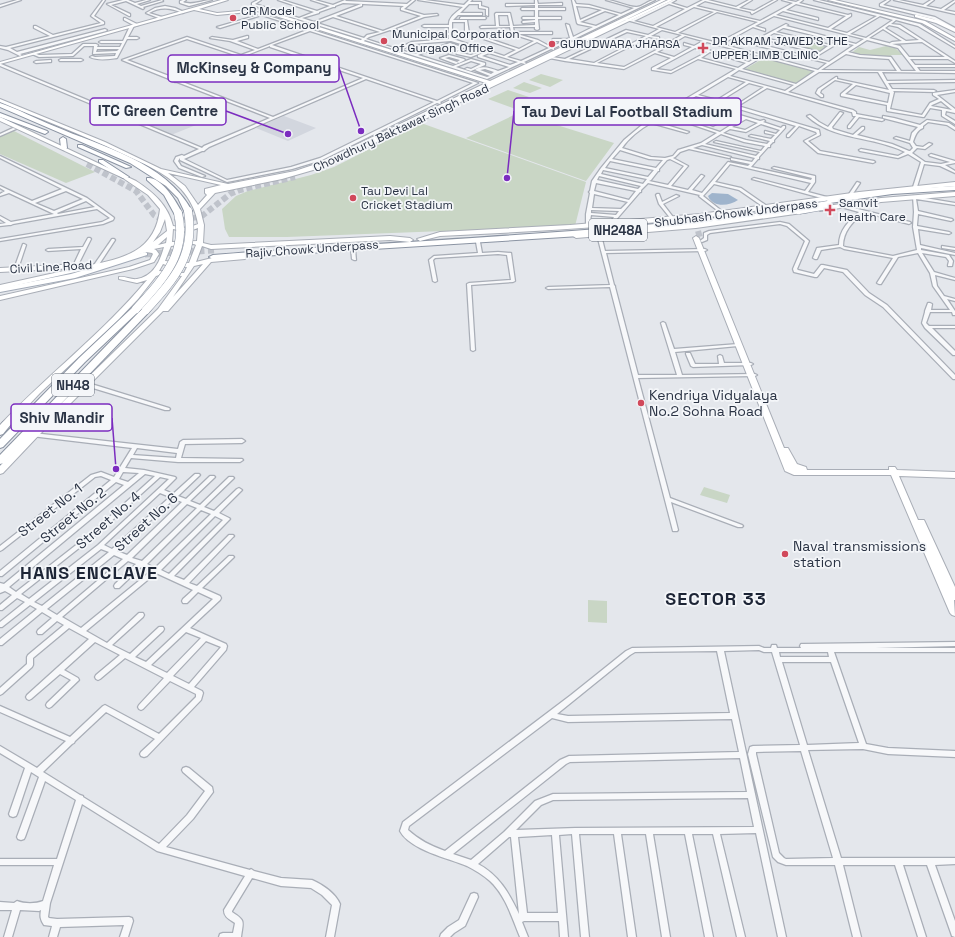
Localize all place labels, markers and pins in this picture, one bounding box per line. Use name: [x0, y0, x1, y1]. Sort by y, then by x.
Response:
place label: CR Model Public School: [241, 3, 319, 33]
marker: CR Model Public School: [228, 13, 238, 23]
place label: Municipal Corporation of Gurgaon Office: [392, 26, 520, 56]
place label: DR AKRAM JAWED'S THE UPPER LIMB CLINIC: [712, 33, 848, 63]
marker: Municipal Corporation of Gurgaon Office: [379, 36, 389, 46]
place label: GURUDWARA JHARSA: [560, 36, 681, 52]
marker: GURUDWARA JHARSA: [547, 39, 557, 49]
marker: DR AKRAM JAWED'S THE UPPER LIMB CLINIC: [697, 42, 709, 54]
callout: McKinsey & Company: [168, 55, 339, 82]
callout: ITC Green Centre: [90, 98, 226, 125]
callout: Tau Devi Lal Football Stadium: [514, 98, 741, 125]
place label: Tau Devi Lal Cricket Stadium: [361, 183, 453, 213]
marker: Tau Devi Lal Cricket Stadium: [348, 193, 358, 203]
place label: Samvit Health Care: [839, 195, 906, 225]
marker: Samvit Health Care: [824, 204, 836, 216]
place label: Kendriya Vidyalaya No.2 Sohna Road: [649, 386, 778, 420]
marker: Kendriya Vidyalaya No.2 Sohna Road: [636, 398, 646, 408]
callout: Shiv Mandir: [11, 404, 112, 431]
place label: Naval transmissions station: [793, 537, 926, 571]
marker: Naval transmissions station: [780, 549, 790, 559]

